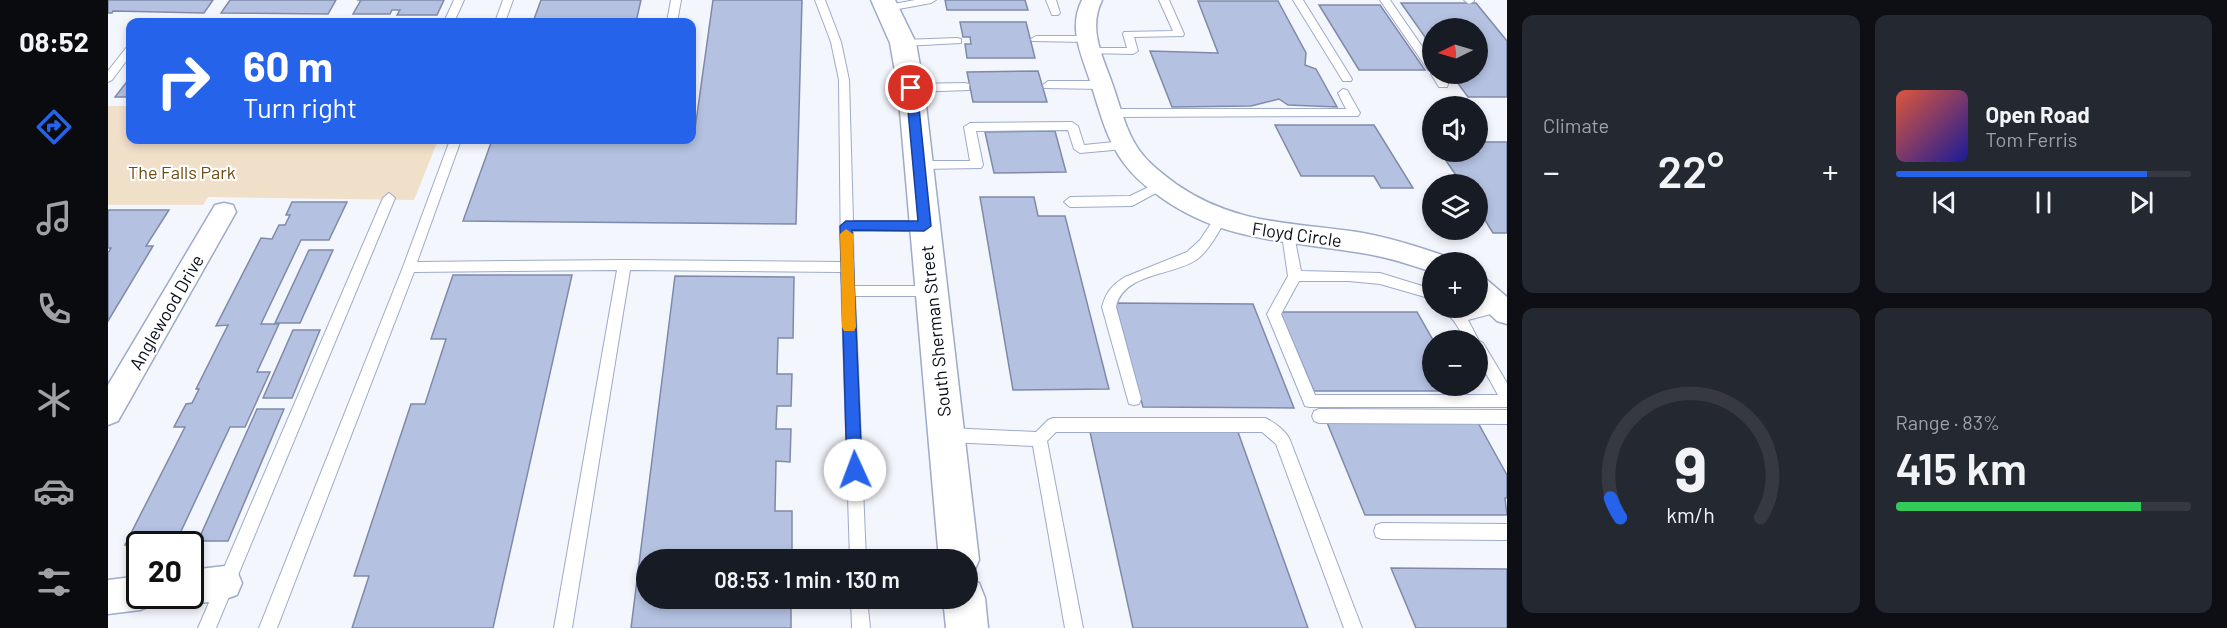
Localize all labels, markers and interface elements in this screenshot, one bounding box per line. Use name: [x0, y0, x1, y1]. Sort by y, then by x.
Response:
north arrow: [1422, 18, 1488, 84]
map controls: [1422, 18, 1488, 396]
text: 08:52: [19, 25, 89, 57]
text: 60 m: [243, 40, 333, 90]
icon: right: [144, 42, 222, 120]
pin: [885, 62, 936, 113]
icon: arrive: [894, 71, 927, 104]
text: Turn right: [243, 91, 357, 123]
button: sound: [1422, 96, 1488, 162]
text: Open Road: [1986, 101, 2090, 127]
icon: directions: [33, 106, 75, 148]
text: Climate: [1543, 113, 1609, 137]
text: Tom Ferris: [1986, 127, 2077, 151]
text: 22°: [1657, 143, 1724, 197]
text: −: [1543, 151, 1560, 191]
text: +: [1822, 151, 1838, 191]
park label: The Falls Park: [128, 161, 236, 183]
button: layers: [1422, 174, 1488, 240]
icon: previous: [1928, 186, 1961, 219]
icon: pause: [2027, 186, 2060, 219]
icon: next: [2125, 186, 2158, 219]
icon: music: [33, 197, 75, 239]
street label: Floyd Circle: [1251, 217, 1343, 251]
street label: South Sherman Street: [915, 244, 955, 418]
street label: Anglewood Drive: [124, 250, 208, 374]
button: +: [1422, 252, 1488, 318]
icon: phone: [33, 288, 75, 330]
button: −: [1422, 330, 1488, 396]
icon: climate: [33, 379, 75, 421]
text: Range · 83%: [1896, 410, 2000, 434]
text: 9: [1674, 430, 1707, 504]
position arrow: [823, 438, 887, 502]
text: 415 km: [1896, 440, 2027, 494]
icon: car: [33, 470, 75, 512]
text: km/h: [1666, 502, 1715, 527]
speed limit sign: 20: [126, 531, 204, 609]
icon: filters: [33, 561, 75, 603]
text: 08:53 · 1 min · 130 m: [714, 566, 900, 592]

